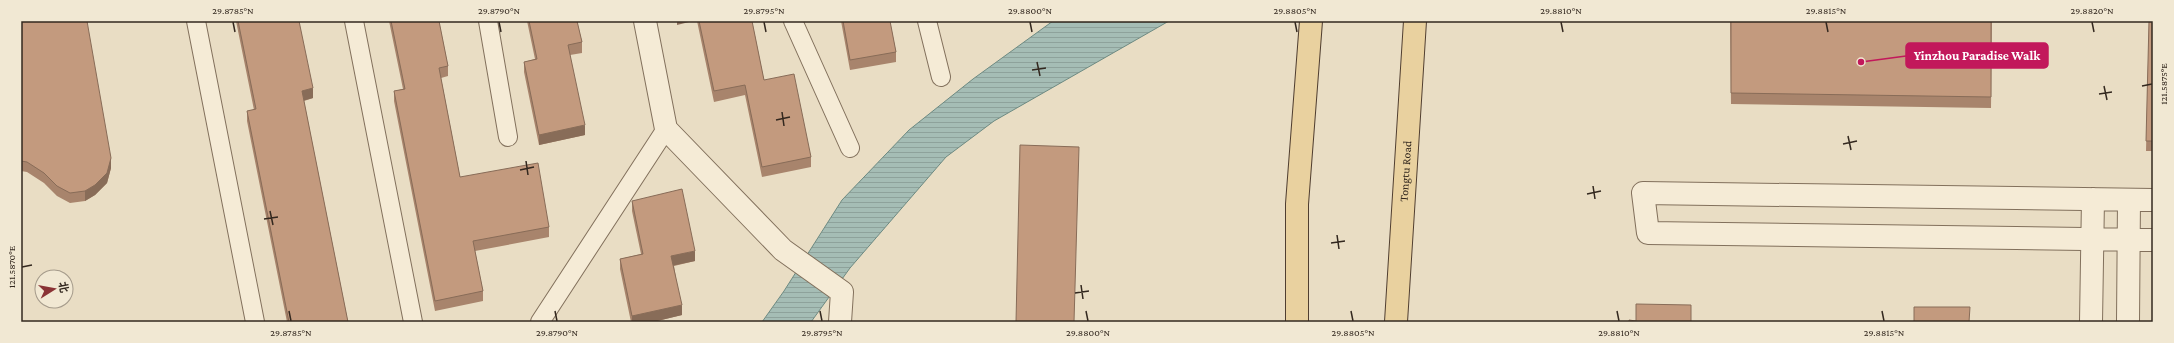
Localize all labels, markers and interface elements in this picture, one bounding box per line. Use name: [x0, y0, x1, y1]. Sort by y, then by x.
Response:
text: 29.8785°N: [212, 5, 254, 16]
text: 29.8790°N: [478, 5, 521, 16]
text: 29.8795°N: [743, 5, 785, 16]
text: 29.8800°N: [1008, 5, 1052, 16]
text: 29.8805°N: [1274, 5, 1317, 16]
text: 29.8810°N: [1540, 5, 1582, 16]
text: 29.8815°N: [1806, 5, 1847, 16]
text: 29.8820°N: [2070, 5, 2114, 16]
callout: Yinzhou Paradise Walk: [1906, 43, 2048, 68]
text: Yinzhou Paradise Walk: [1914, 48, 2041, 63]
text: 121.5875°E: [2158, 63, 2169, 105]
street label: Tongtu Road: [1397, 140, 1414, 202]
text: 121.5870°E: [6, 245, 17, 288]
north arrow: [34, 269, 74, 309]
text: 北: [57, 281, 71, 294]
text: 29.8785°N: [270, 327, 312, 338]
text: 29.8790°N: [536, 327, 579, 338]
text: 29.8795°N: [801, 327, 843, 338]
text: 29.8800°N: [1066, 327, 1110, 338]
text: 29.8805°N: [1332, 327, 1375, 338]
text: 29.8810°N: [1598, 327, 1640, 338]
text: 29.8815°N: [1864, 327, 1905, 338]

